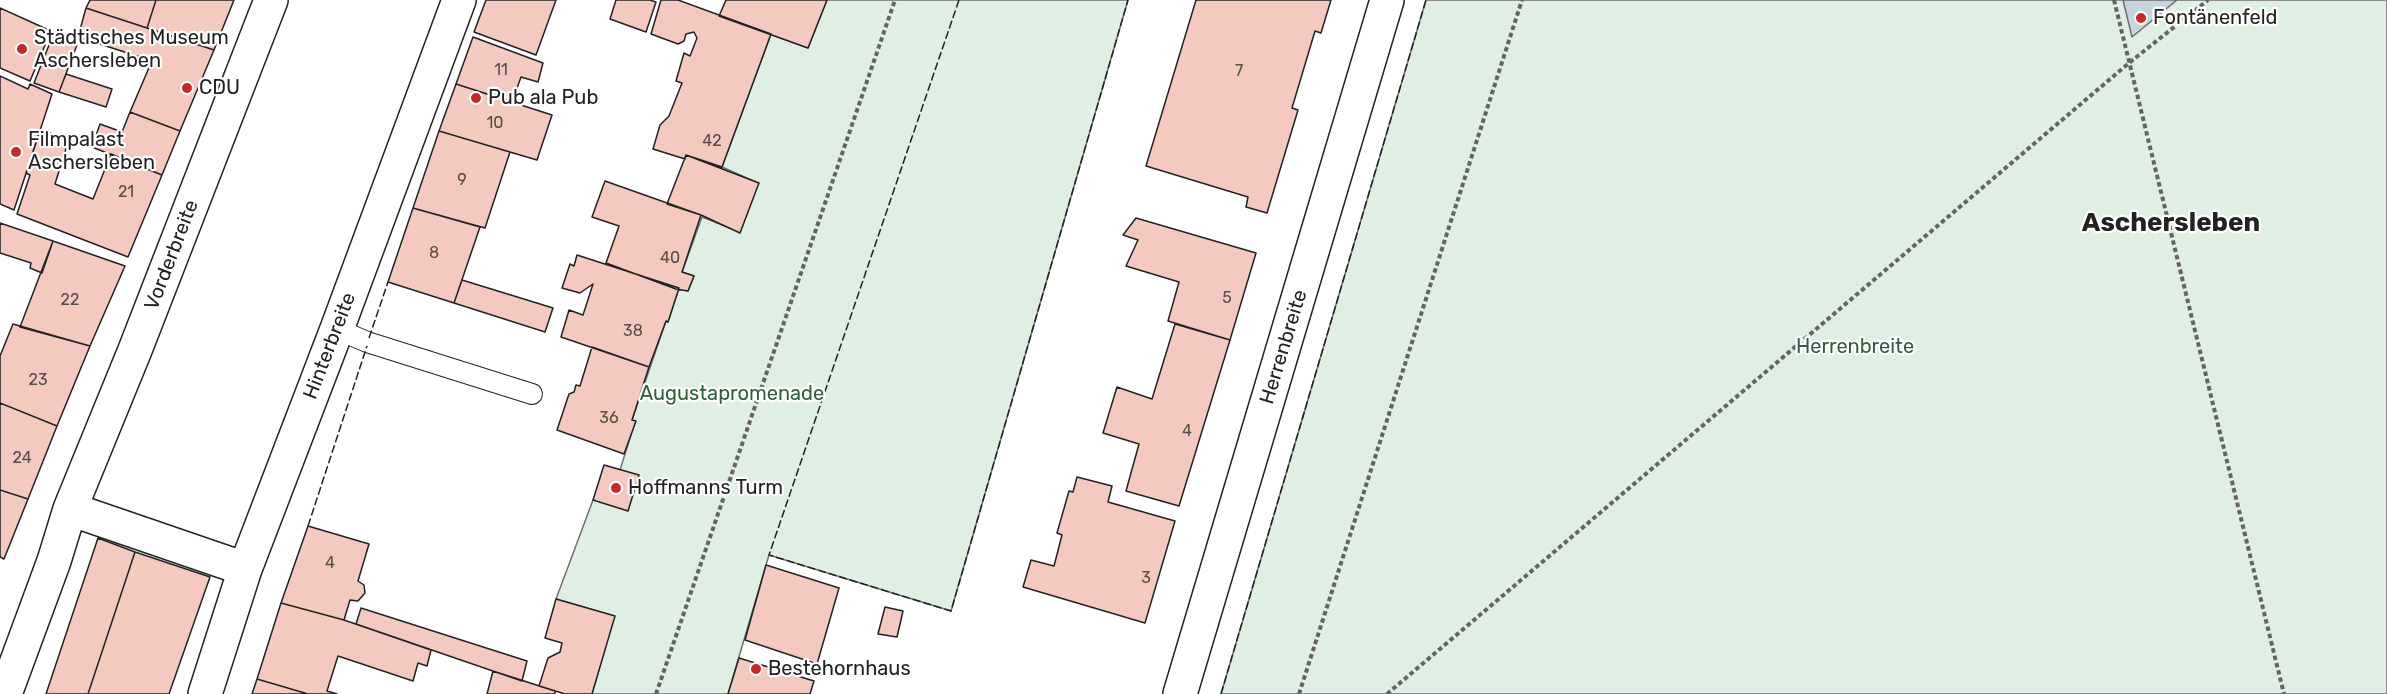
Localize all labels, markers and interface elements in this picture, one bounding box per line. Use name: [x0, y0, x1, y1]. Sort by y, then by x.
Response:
place label: Fontänenfeld: [2153, 6, 2278, 30]
marker: Fontänenfeld: [2134, 11, 2148, 25]
place label: Städtisches Museum Aschersleben: [34, 26, 229, 73]
marker: Städtisches Museum Aschersleben: [15, 42, 29, 56]
house number: 11: [494, 60, 508, 80]
house number: 7: [1235, 61, 1243, 81]
place label: CDU: [199, 76, 240, 100]
marker: CDU: [180, 81, 194, 95]
place label: Pub ala Pub: [488, 86, 598, 110]
marker: Pub ala Pub: [469, 91, 483, 105]
house number: 10: [486, 113, 504, 133]
place label: Filmpalast Aschersleben: [28, 128, 155, 175]
house number: 42: [702, 131, 722, 151]
marker: Filmpalast Aschersleben: [9, 145, 23, 159]
house number: 9: [457, 170, 467, 190]
house number: 21: [118, 182, 134, 202]
street label: Vorderbreite: [140, 197, 204, 313]
district label: Aschersleben: [2082, 207, 2260, 239]
house number: 8: [429, 243, 439, 263]
house number: 40: [660, 248, 680, 268]
street label: Herrenbreite: [1255, 287, 1313, 407]
house number: 5: [1222, 288, 1232, 308]
street label: Hinterbreite: [299, 289, 361, 403]
house number: 22: [61, 290, 79, 310]
house number: 38: [623, 321, 643, 341]
park label: Herrenbreite: [1796, 335, 1914, 359]
house number: 23: [28, 370, 48, 390]
park label: Augustapromenade: [640, 382, 824, 406]
house number: 36: [599, 408, 619, 428]
house number: 4: [1182, 421, 1192, 441]
house number: 24: [12, 448, 32, 468]
place label: Hoffmanns Turm: [628, 476, 783, 500]
marker: Hoffmanns Turm: [609, 481, 623, 495]
house number: 4: [325, 553, 335, 573]
house number: 3: [1141, 568, 1151, 588]
place label: Bestehornhaus: [768, 657, 911, 681]
marker: Bestehornhaus: [749, 662, 763, 676]

